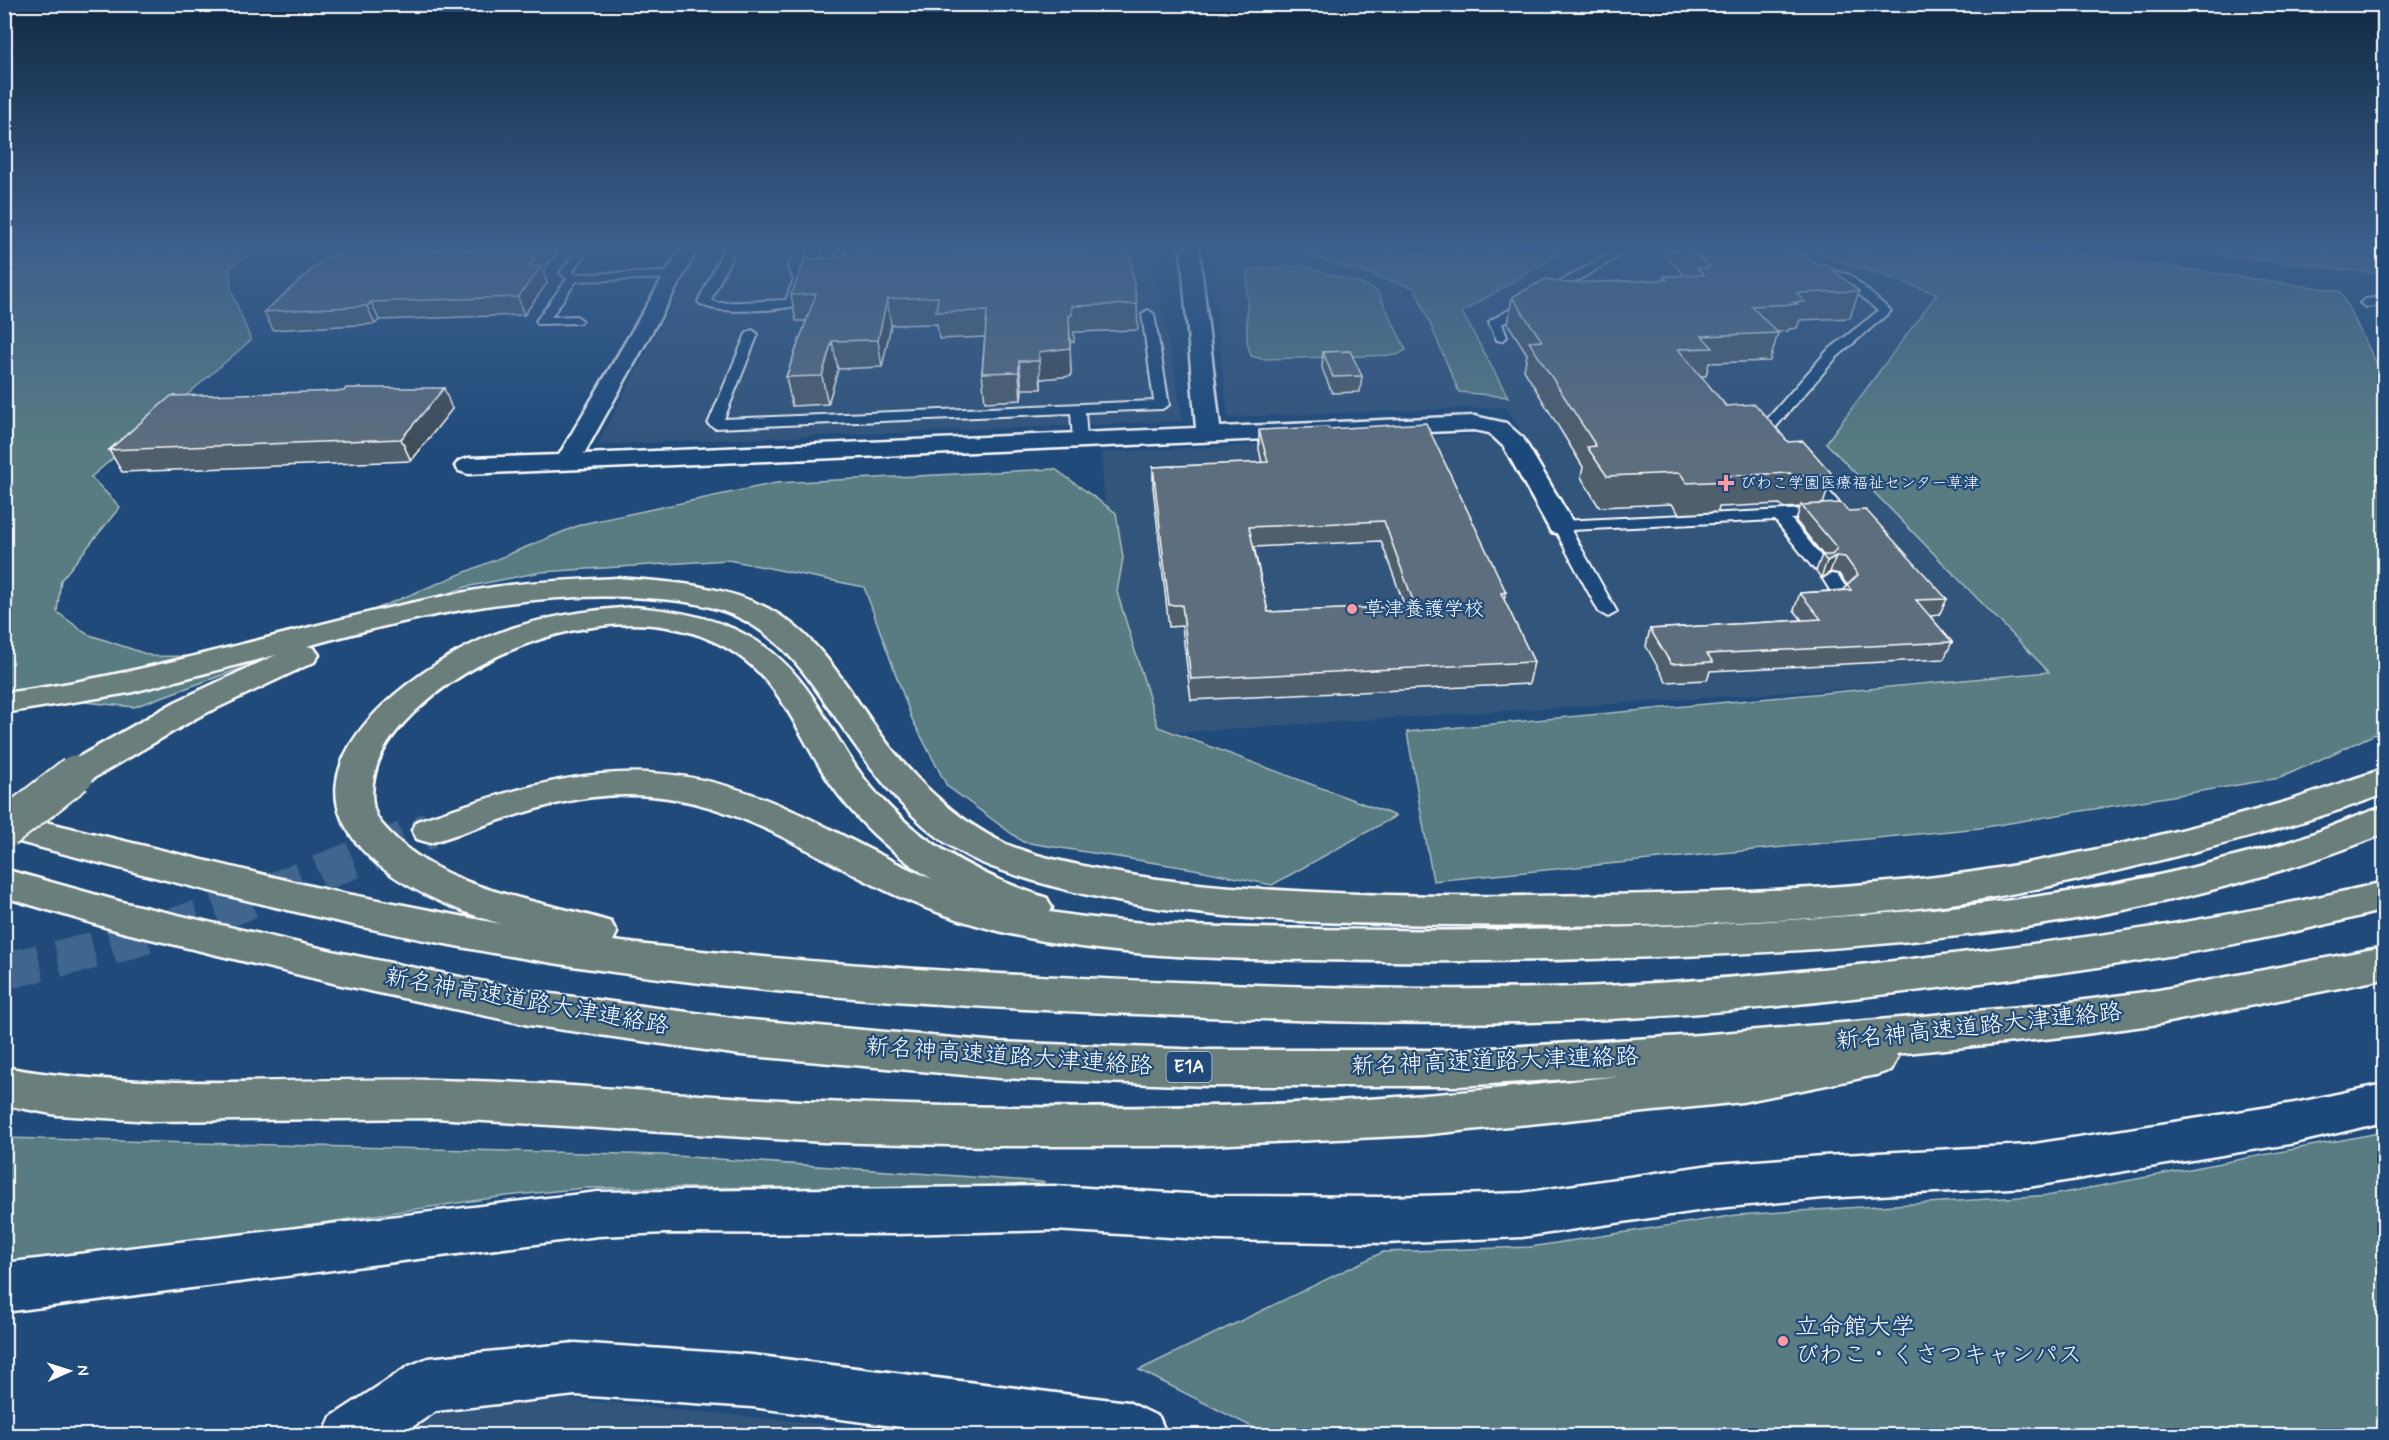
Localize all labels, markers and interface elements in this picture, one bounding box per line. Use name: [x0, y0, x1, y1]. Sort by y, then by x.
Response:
place label: びわこ学園医療福祉センター草津: [1740, 473, 1979, 494]
marker: びわこ学園医療福祉センター草津: [1717, 474, 1735, 492]
place label: 草津養護学校: [1364, 596, 1484, 623]
marker: 草津養護学校: [1345, 602, 1359, 616]
street label: 新名神高速道路大津連絡路: [382, 962, 672, 1042]
street label: 新名神高速道路大津連絡路: [1834, 997, 2124, 1057]
street label: 新名神高速道路大津連絡路: [864, 1031, 1154, 1083]
street label: 新名神高速道路大津連絡路: [1351, 1041, 1639, 1083]
road number: E1A: [1166, 1052, 1212, 1082]
place label: 立命館大学 びわこ・くさつキャンパス: [1795, 1312, 2082, 1371]
marker: 立命館大学 びわこ・くさつキャンパス: [1776, 1334, 1790, 1348]
north arrow: [39, 1341, 99, 1401]
text: N: [72, 1364, 93, 1376]

